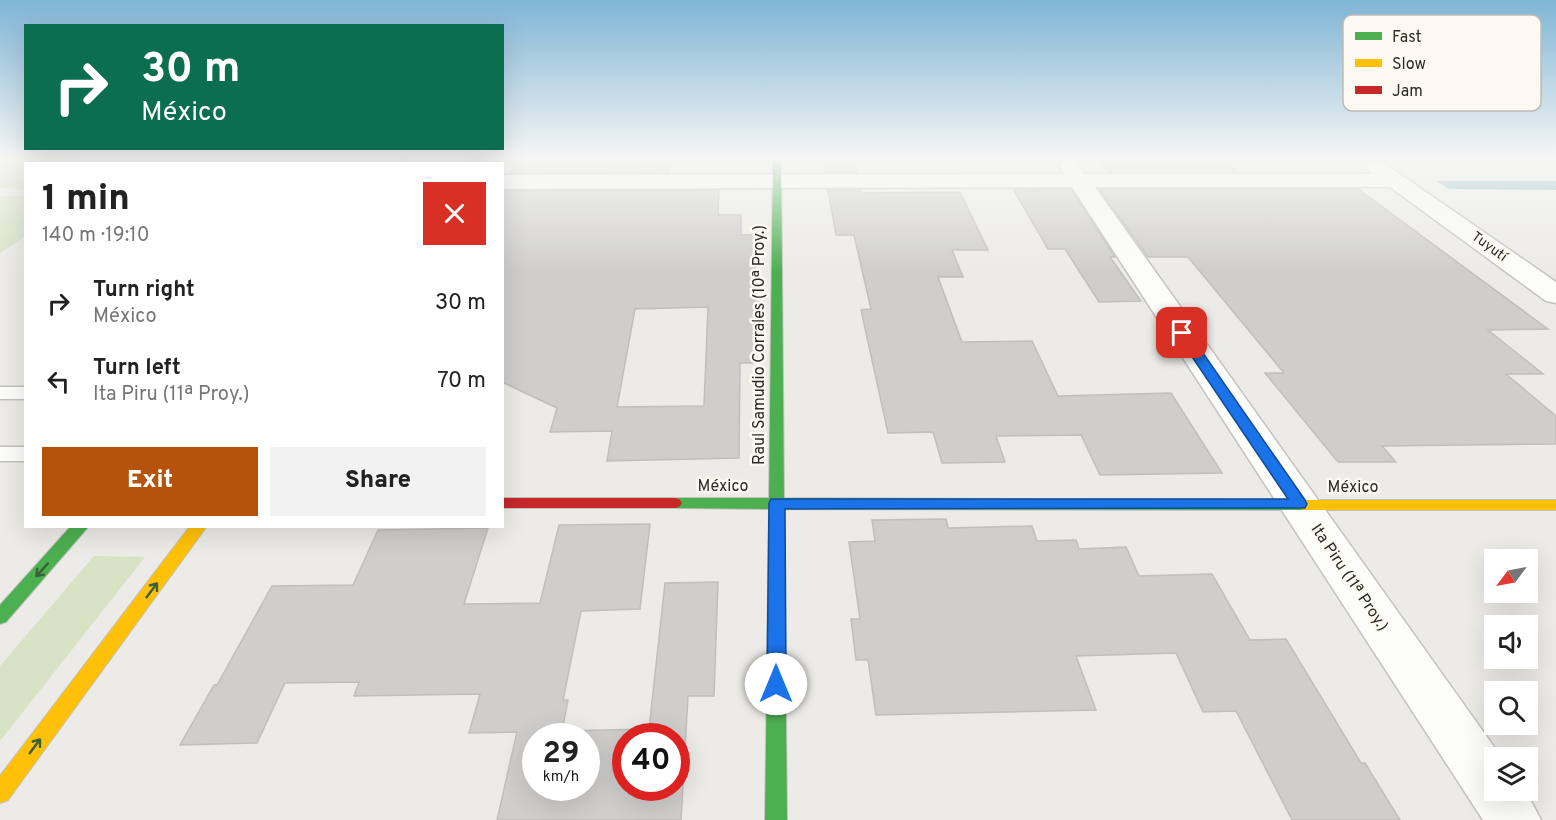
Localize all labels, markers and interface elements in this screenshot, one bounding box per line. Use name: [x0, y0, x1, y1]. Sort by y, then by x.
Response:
legend: [1343, 15, 1541, 111]
text: Fast: [1392, 28, 1422, 48]
text: 30 m: [141, 44, 240, 97]
icon: right: [42, 48, 120, 126]
text: Slow: [1392, 55, 1426, 75]
text: Jam: [1392, 82, 1423, 102]
text: México: [141, 96, 227, 130]
text: 1 min: [42, 177, 130, 223]
button: close: [423, 182, 486, 245]
text: 140 m · 19:10: [42, 223, 150, 249]
street label: Raul Samudio Corrales (10ª Proy.): [750, 225, 770, 465]
street label: Tuyutí: [1468, 228, 1511, 266]
text: Turn right: [93, 277, 195, 304]
icon: right: [42, 287, 75, 320]
text: 30 m: [435, 290, 486, 317]
text: México: [93, 304, 157, 330]
pin: [1156, 307, 1207, 358]
icon: arrive: [1165, 316, 1198, 349]
text: Turn left: [93, 355, 181, 382]
icon: left: [42, 365, 75, 398]
text: 70 m: [437, 368, 486, 395]
text: Ita Piru (11ª Proy.): [93, 382, 250, 408]
button: Exit: [42, 447, 258, 516]
button: Share: [270, 447, 486, 516]
street label: México: [698, 477, 749, 497]
street label: México: [1328, 478, 1379, 498]
street label: Ita Piru (11ª Proy.): [1306, 521, 1392, 635]
north arrow: [1484, 549, 1538, 603]
map controls: [1484, 549, 1538, 801]
one-way arrow: [35, 562, 49, 577]
one-way arrow: [146, 582, 158, 598]
button: sound: [1484, 615, 1538, 669]
position arrow: [744, 652, 808, 716]
button: search: [1484, 681, 1538, 735]
speed limit sign: 40: [612, 723, 690, 801]
text: 29: [543, 736, 579, 773]
one-way arrow: [29, 738, 41, 754]
button: layers: [1484, 747, 1538, 801]
text: km/h: [543, 768, 579, 787]

